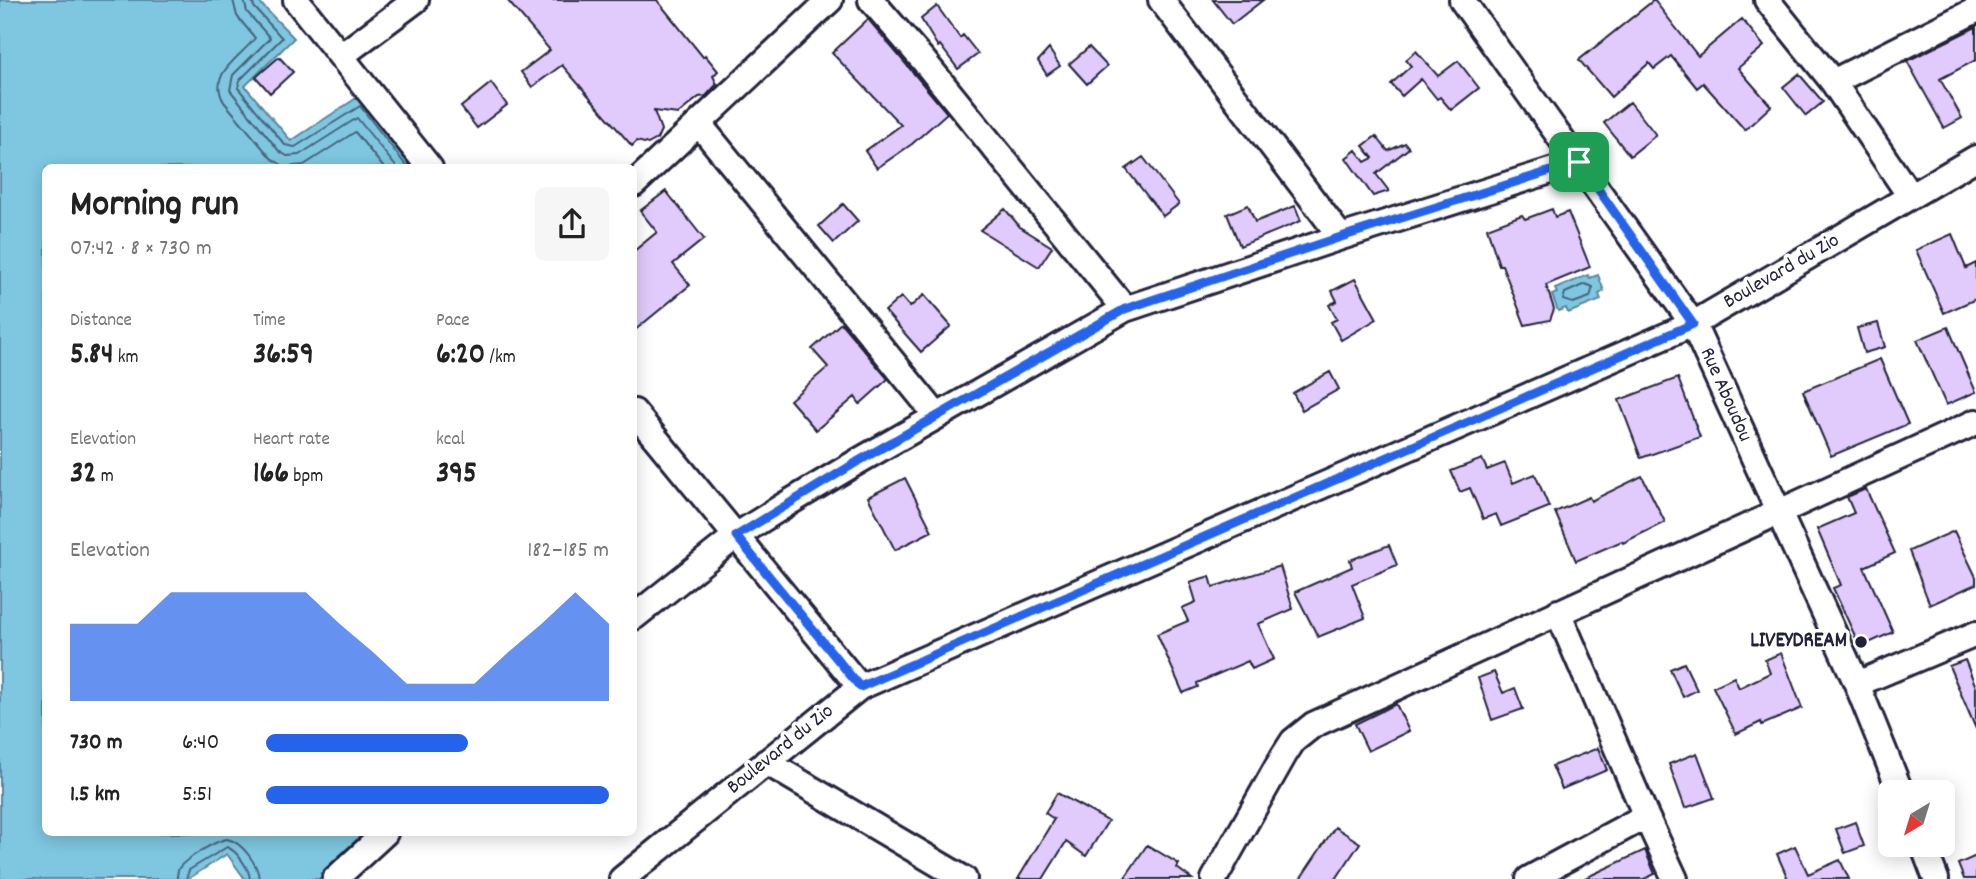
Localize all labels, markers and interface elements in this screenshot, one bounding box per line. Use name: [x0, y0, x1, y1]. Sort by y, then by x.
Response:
pin: [1549, 132, 1609, 192]
icon: arrive: [1560, 143, 1598, 181]
text: Morning run: [70, 179, 239, 234]
button: share: [535, 187, 609, 261]
street label: Boulevard du Zio: [1718, 227, 1846, 317]
text: 07:42 · 8 × 730 m: [70, 233, 212, 266]
text: Distance: [70, 308, 132, 335]
text: Time: [253, 308, 286, 335]
text: Pace: [436, 308, 470, 335]
text: 5.84: [70, 335, 113, 378]
text: 36:59: [253, 335, 314, 378]
text: 6:20: [436, 335, 485, 378]
street label: Rue Aboudou: [1691, 343, 1759, 447]
text: km: [113, 345, 139, 372]
text: /km: [485, 345, 516, 372]
text: Elevation: [70, 427, 136, 454]
text: Heart rate: [253, 427, 330, 454]
text: kcal: [436, 427, 465, 454]
text: 32: [70, 454, 96, 497]
text: 166: [253, 454, 289, 497]
text: 395: [436, 454, 477, 497]
text: m: [96, 464, 114, 491]
text: bpm: [289, 464, 323, 491]
text: Elevation: [70, 535, 150, 568]
text: 182–185 m: [527, 535, 609, 568]
place label: LIVEYDREAM: [1750, 627, 1847, 657]
marker: LIVEYDREAM: [1853, 634, 1869, 650]
street label: Boulevard du Zio: [721, 697, 841, 803]
text: 730 m: [70, 727, 123, 760]
text: 6:40: [182, 727, 219, 760]
text: 1.5 km: [70, 779, 120, 812]
text: 5:51: [182, 779, 212, 812]
north arrow: [1878, 780, 1955, 858]
map controls: [1878, 780, 1955, 857]

